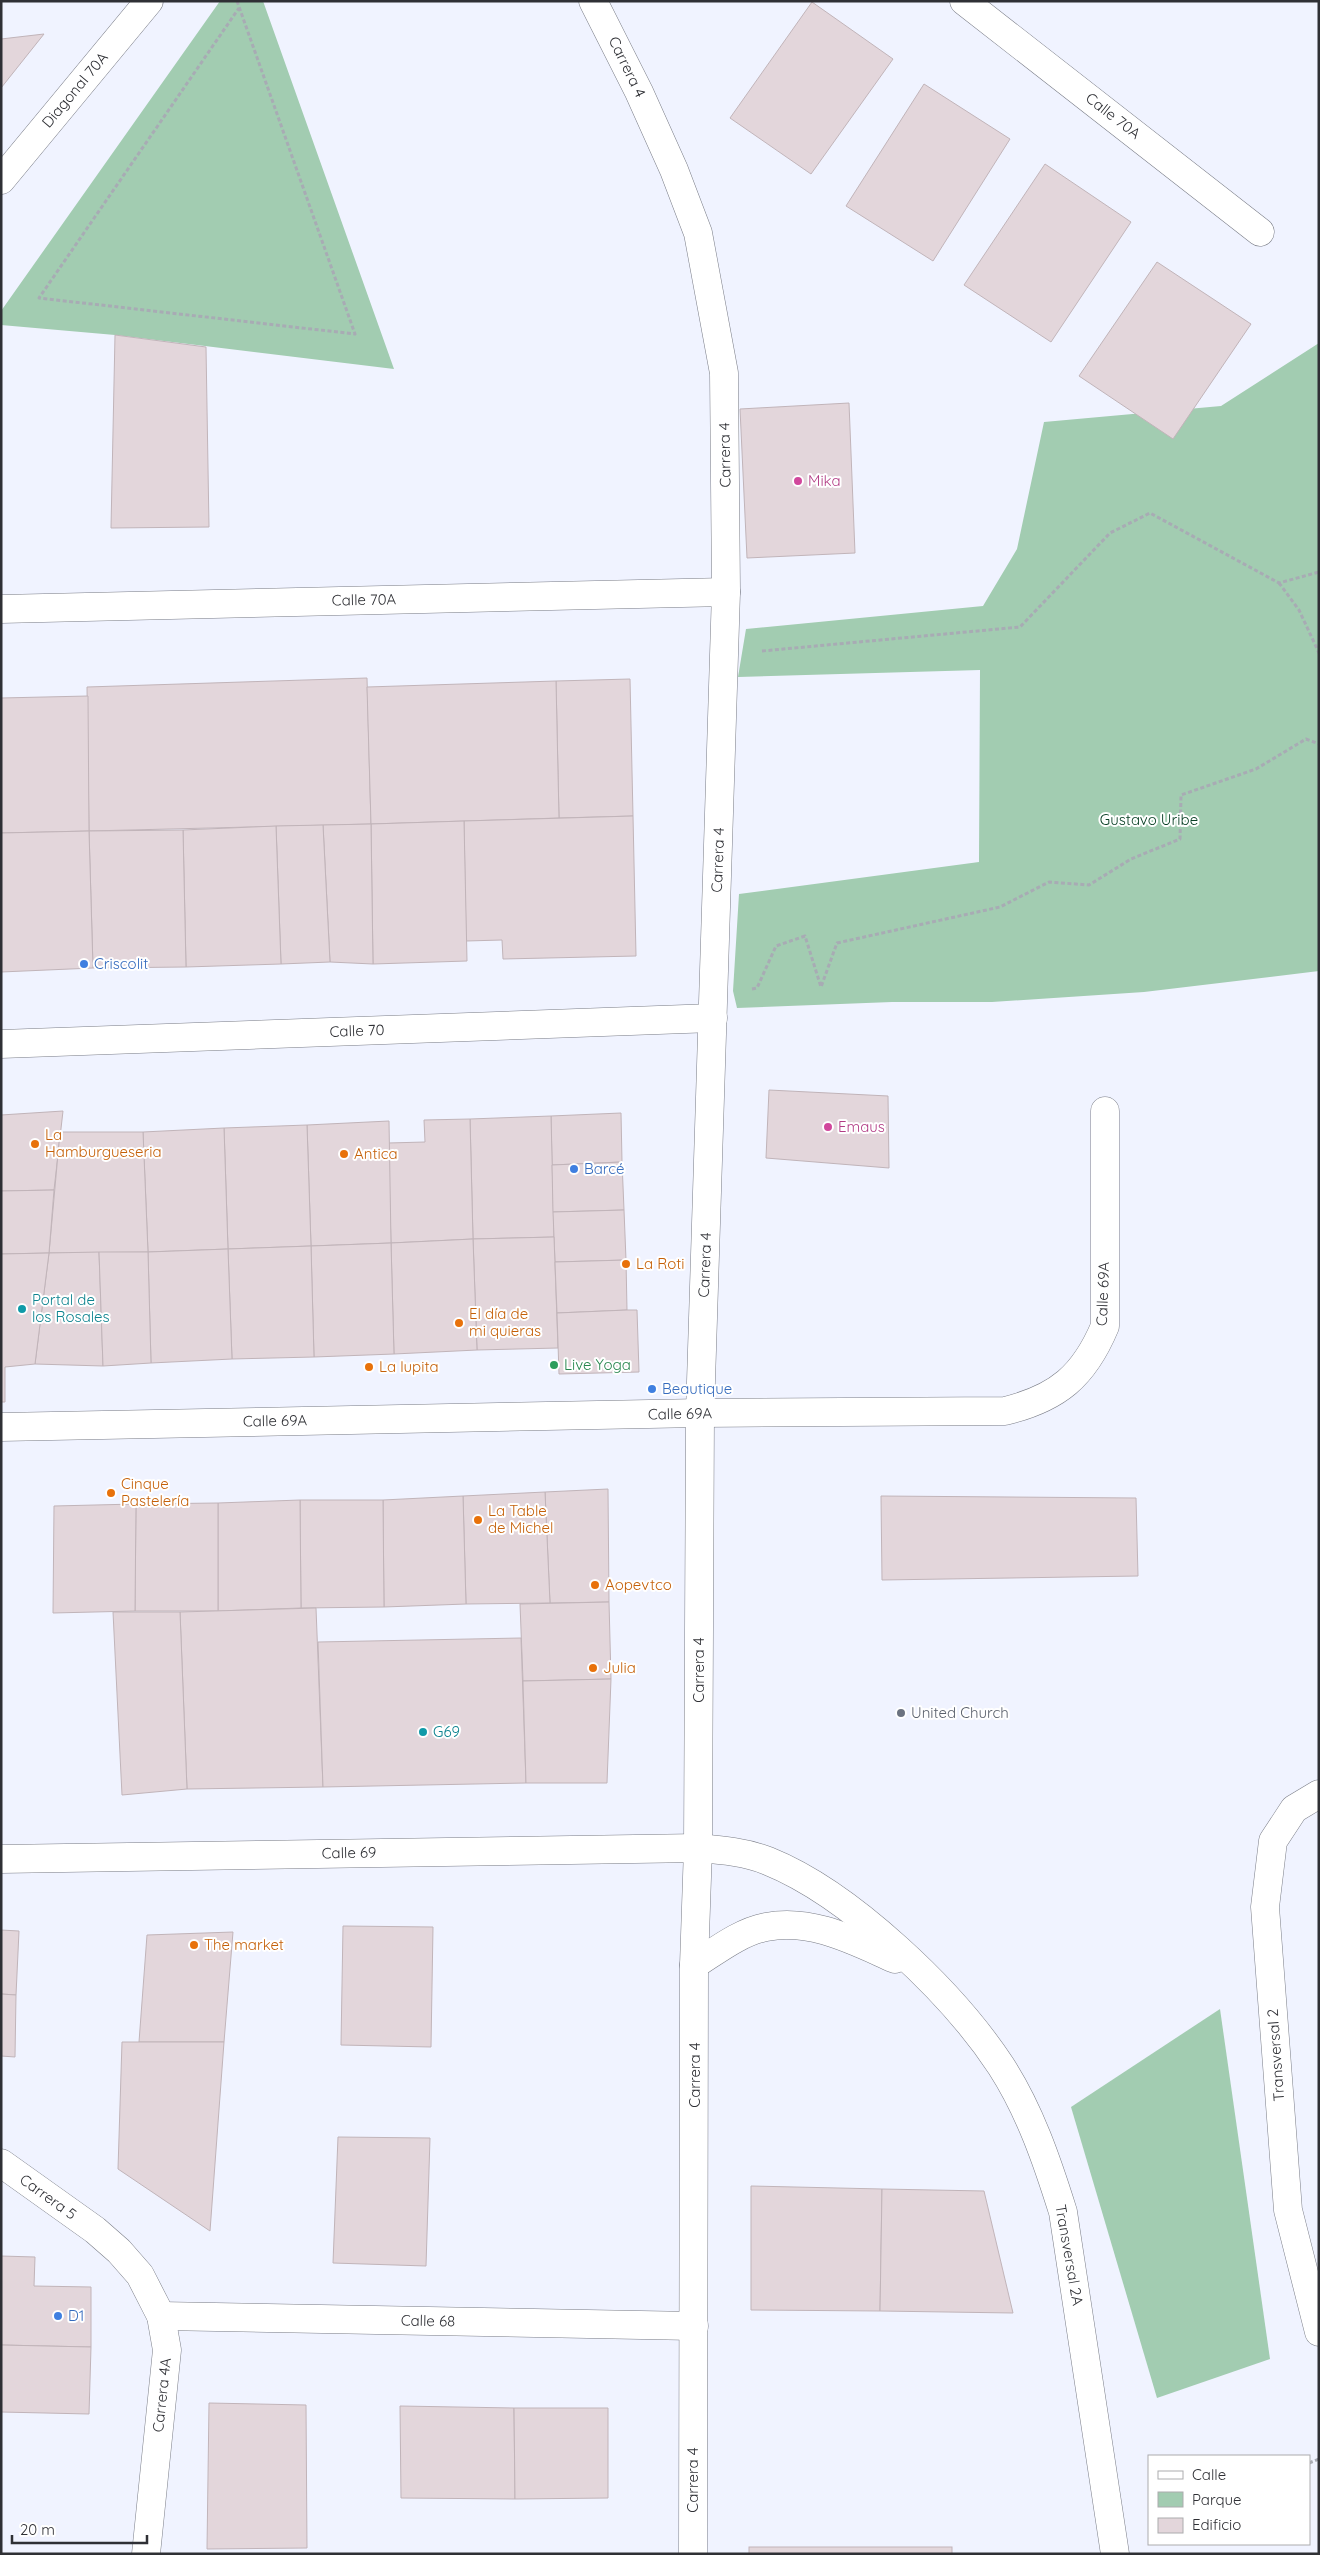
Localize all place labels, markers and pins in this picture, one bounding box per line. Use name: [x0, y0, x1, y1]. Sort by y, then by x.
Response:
place label: Mika: [808, 471, 841, 490]
marker: Mika: [792, 475, 804, 487]
place label: Criscolit: [94, 954, 148, 973]
marker: Criscolit: [78, 958, 90, 970]
place label: Emaus: [838, 1117, 885, 1136]
marker: Emaus: [822, 1121, 834, 1133]
place label: La Hamburgueseria: [45, 1125, 162, 1161]
marker: La Hamburgueseria: [29, 1138, 41, 1150]
place label: Antica: [354, 1144, 398, 1163]
marker: Antica: [338, 1148, 350, 1160]
place label: Barcé: [584, 1159, 625, 1178]
marker: Barcé: [568, 1163, 580, 1175]
place label: La Roti: [636, 1254, 685, 1273]
marker: La Roti: [620, 1258, 632, 1270]
place label: Portal de los Rosales: [32, 1290, 110, 1326]
marker: Portal de los Rosales: [16, 1303, 28, 1315]
place label: El día de mi quieras: [469, 1304, 541, 1340]
marker: El día de mi quieras: [453, 1317, 465, 1329]
place label: Live Yoga: [564, 1355, 631, 1374]
place label: La lupita: [379, 1357, 439, 1376]
marker: Live Yoga: [548, 1359, 560, 1371]
marker: La lupita: [363, 1361, 375, 1373]
place label: Beautique: [662, 1379, 732, 1398]
marker: Beautique: [646, 1383, 658, 1395]
place label: Cinque Pastelería: [121, 1474, 189, 1510]
marker: Cinque Pastelería: [105, 1487, 117, 1499]
place label: La Table de Michel: [488, 1501, 554, 1537]
marker: La Table de Michel: [472, 1514, 484, 1526]
place label: Aopevtco: [605, 1575, 672, 1594]
marker: Aopevtco: [589, 1579, 601, 1591]
place label: Julia: [603, 1658, 636, 1677]
marker: Julia: [587, 1662, 599, 1674]
place label: United Church: [911, 1703, 1009, 1722]
marker: United Church: [895, 1707, 907, 1719]
place label: G69: [433, 1722, 460, 1741]
marker: G69: [417, 1726, 429, 1738]
place label: The market: [204, 1935, 284, 1954]
marker: The market: [188, 1939, 200, 1951]
place label: D1: [68, 2306, 84, 2325]
marker: D1: [52, 2310, 64, 2322]

